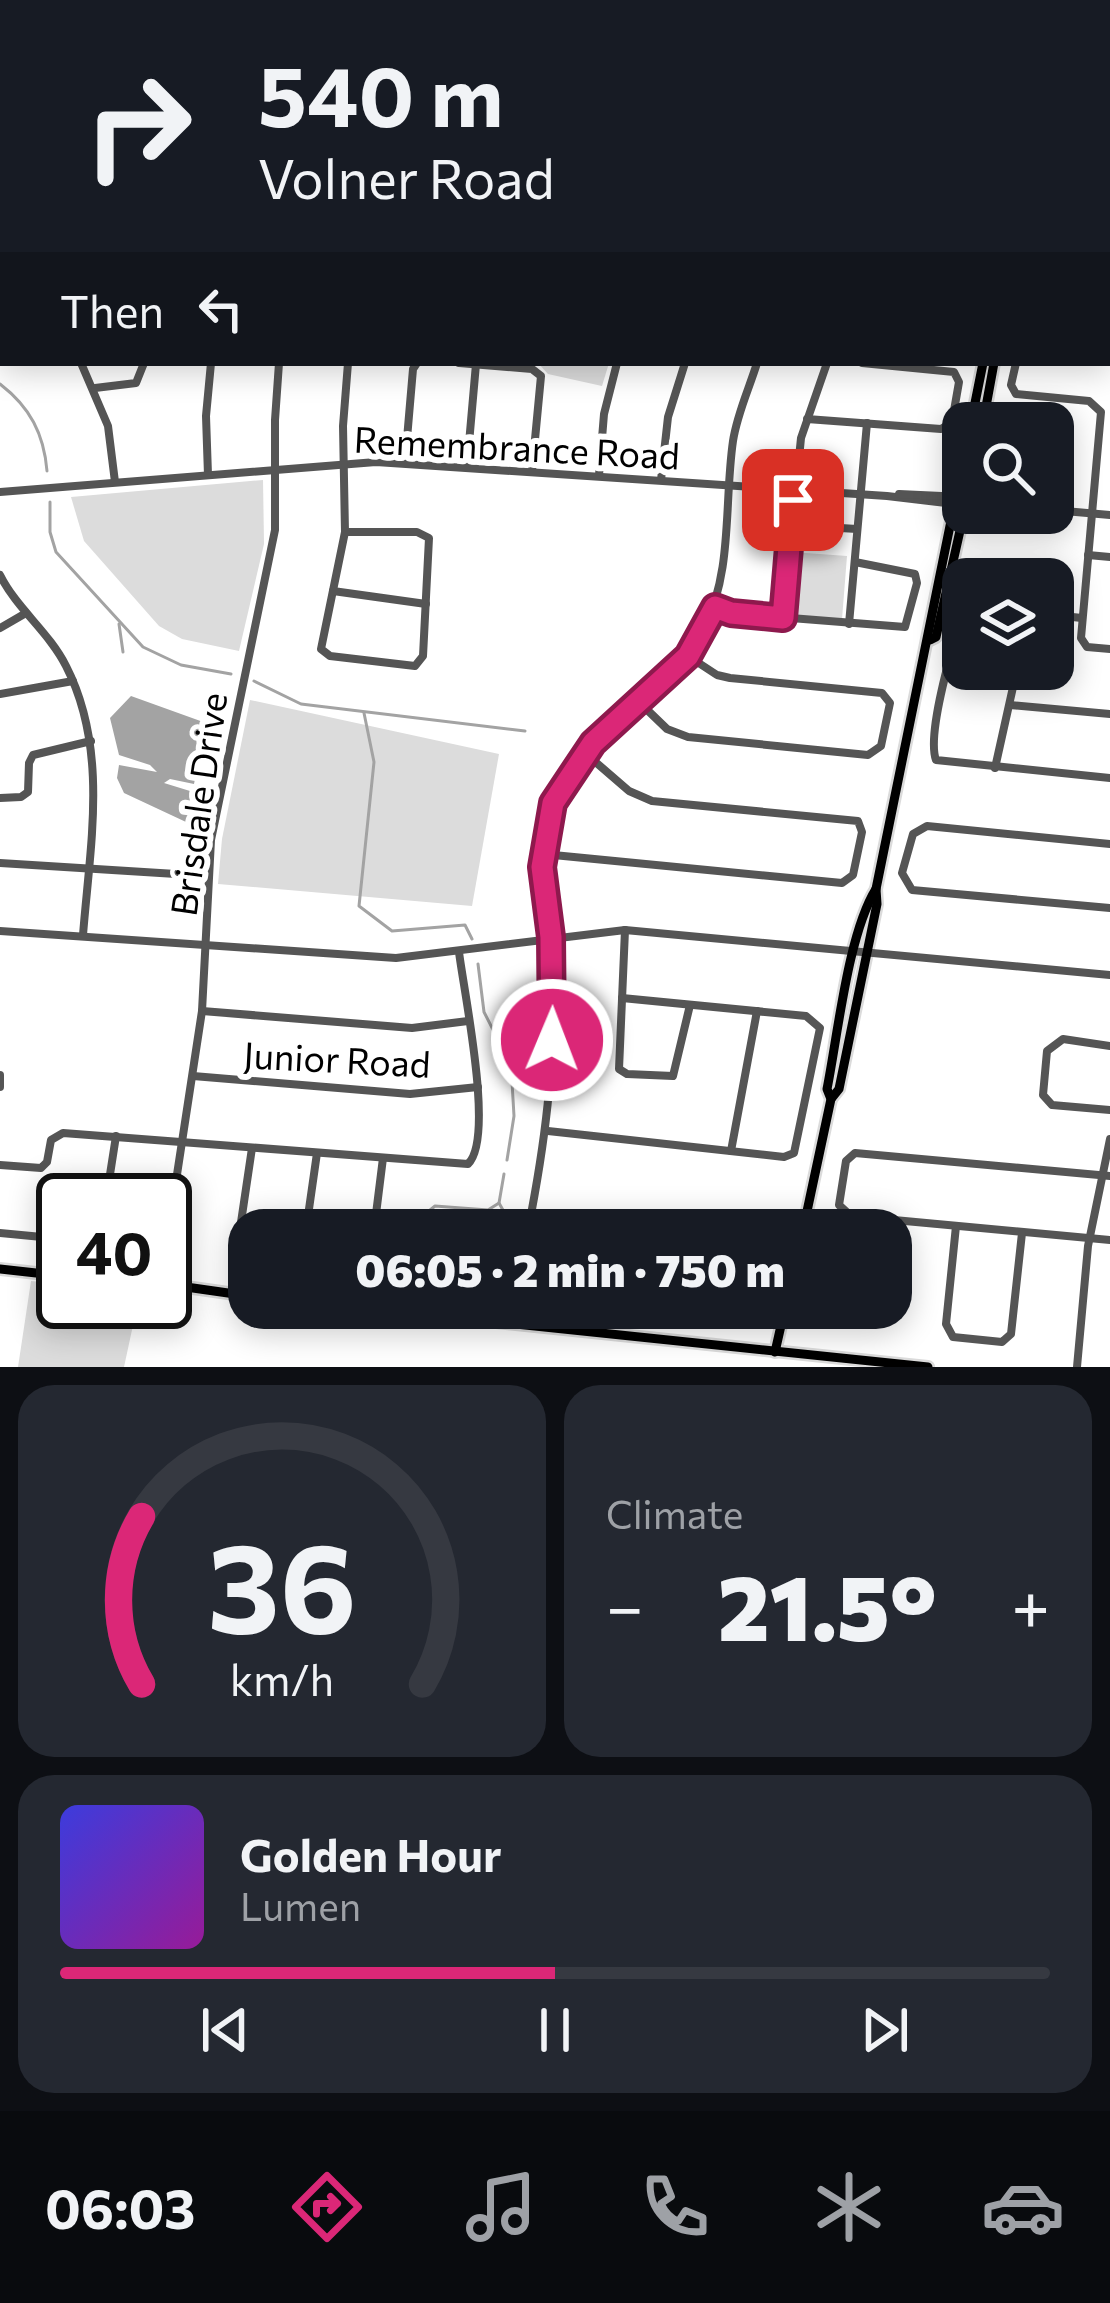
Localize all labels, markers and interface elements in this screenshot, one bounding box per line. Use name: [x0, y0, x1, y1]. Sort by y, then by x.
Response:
text: 540 m: [258, 42, 504, 144]
icon: right: [60, 48, 216, 204]
text: Volner Road: [258, 144, 555, 210]
icon: left: [188, 276, 254, 342]
text: Then: [60, 282, 164, 337]
map controls: [942, 402, 1074, 690]
button: search: [942, 402, 1074, 534]
street label: Remembrance Road: [353, 415, 681, 477]
pin: [742, 449, 844, 551]
icon: arrive: [760, 467, 826, 533]
button: layers: [942, 558, 1074, 690]
street label: Brisdale Drive: [160, 690, 234, 918]
position arrow: [489, 977, 615, 1103]
street label: Junior Road: [242, 1031, 432, 1085]
speed limit sign: 40: [36, 1173, 192, 1329]
text: 06:05 · 2 min · 750 m: [355, 1241, 785, 1296]
text: Climate: [606, 1489, 743, 1537]
text: 36: [207, 1506, 357, 1659]
text: 21.5°: [718, 1549, 937, 1660]
text: −: [606, 1564, 644, 1645]
text: +: [1011, 1564, 1050, 1645]
text: km/h: [230, 1652, 334, 1705]
text: Golden Hour: [240, 1826, 501, 1881]
text: Lumen: [240, 1881, 361, 1929]
icon: previous: [192, 1997, 258, 2063]
icon: pause: [522, 1997, 588, 2063]
icon: next: [852, 1997, 918, 2063]
icon: directions: [285, 2165, 369, 2249]
icon: music: [459, 2165, 543, 2249]
icon: phone: [633, 2165, 717, 2249]
icon: climate: [807, 2165, 891, 2249]
icon: car: [981, 2165, 1065, 2249]
text: 06:03: [45, 2174, 195, 2240]

